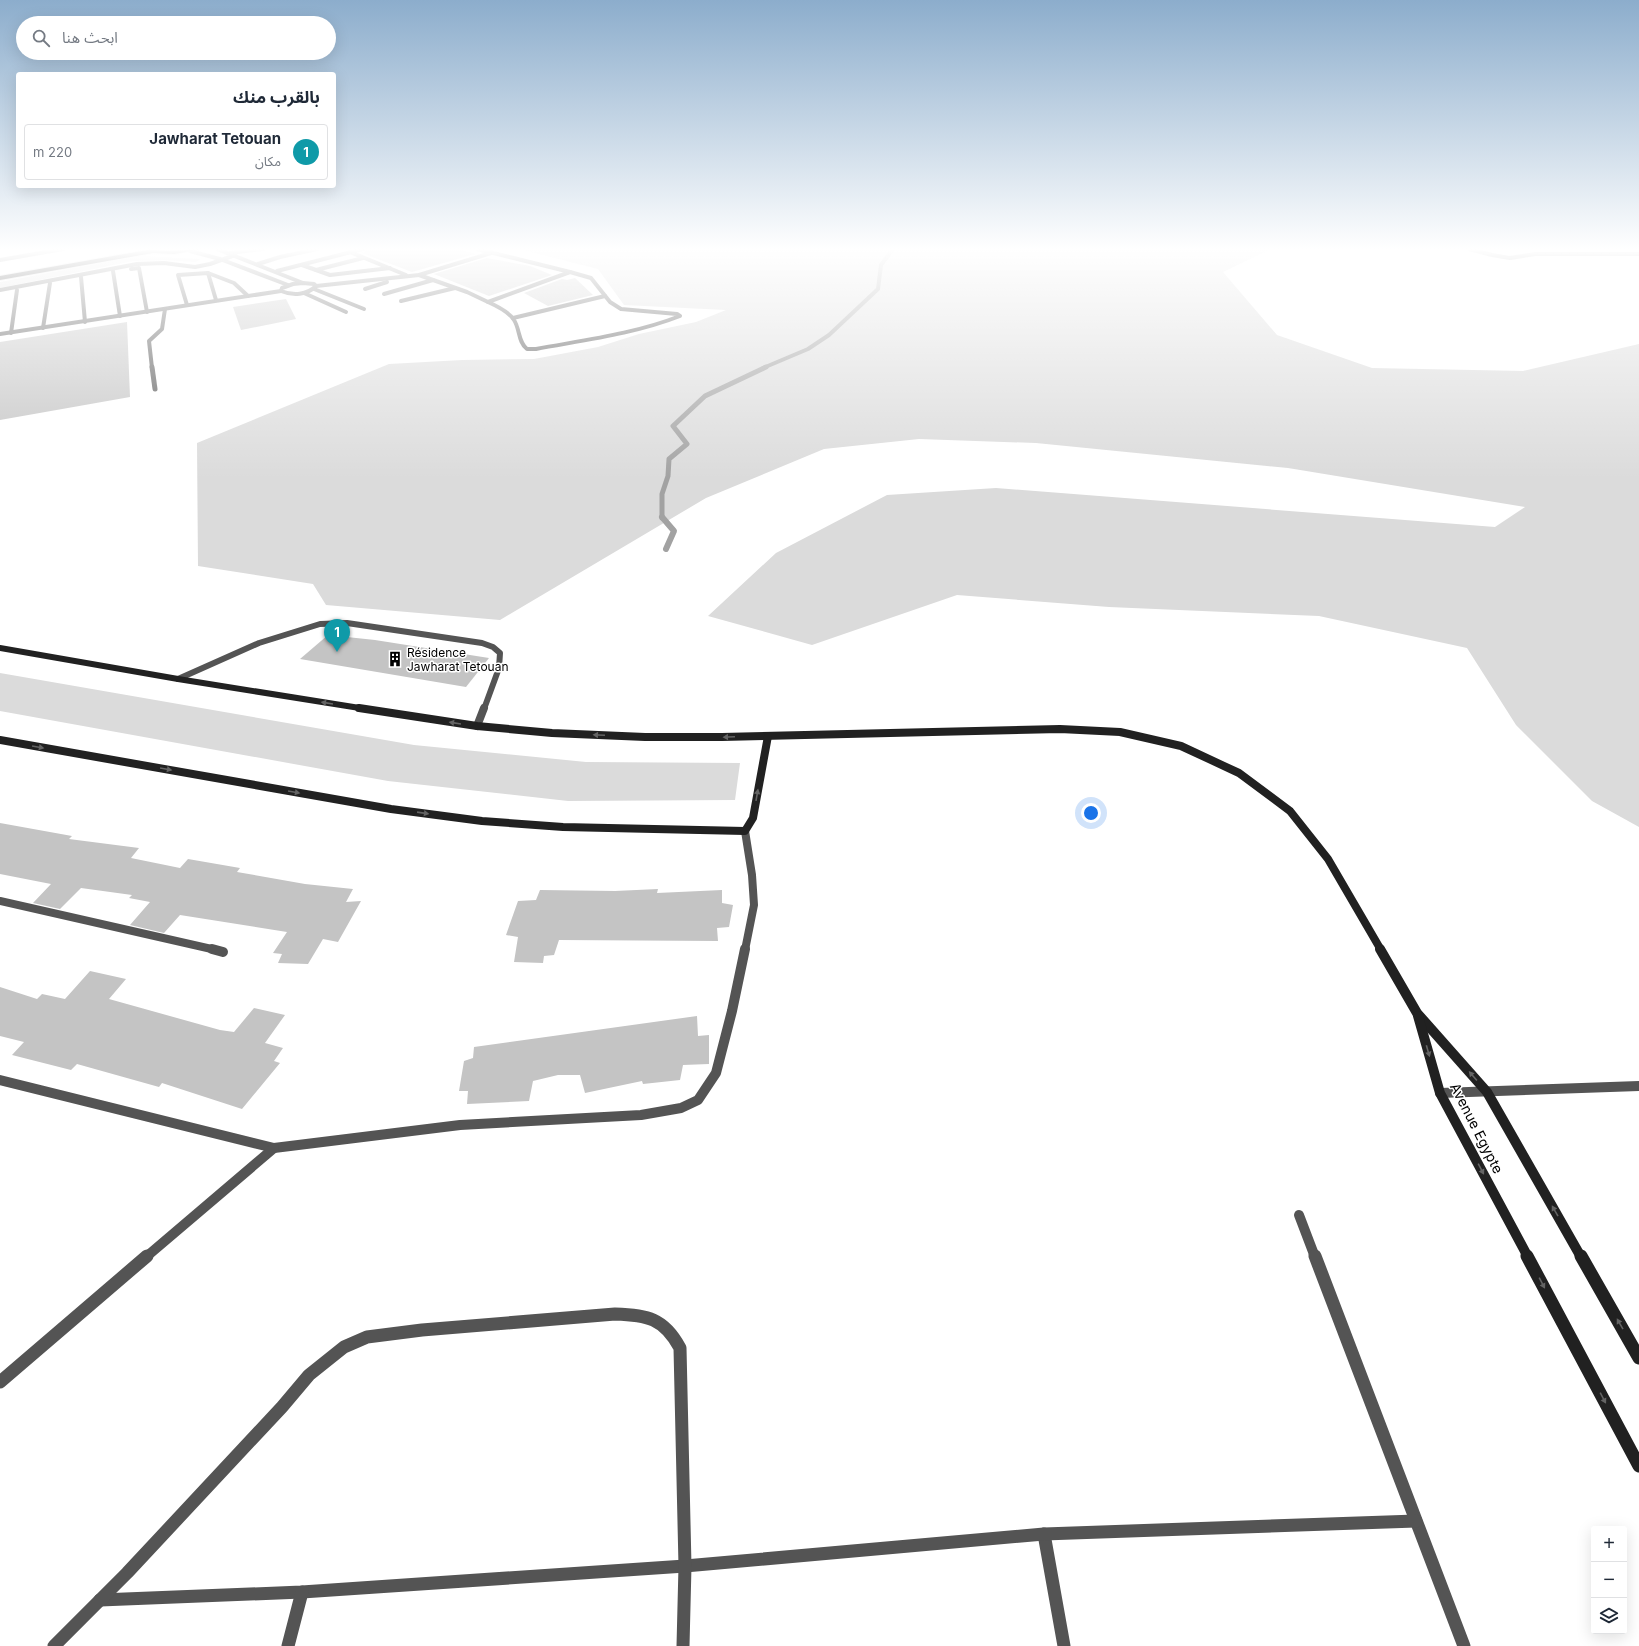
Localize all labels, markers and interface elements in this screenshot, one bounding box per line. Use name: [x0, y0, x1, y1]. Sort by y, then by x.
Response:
search box: [16, 16, 336, 60]
icon: search: [30, 27, 52, 49]
text: ابحث هنا: [62, 28, 118, 47]
text: بالقرب منك: [233, 87, 320, 107]
text: Jawharat Tetouan: [149, 129, 281, 148]
text: 220 m: [33, 144, 72, 160]
text: 1: [303, 144, 309, 160]
text: مكان: [255, 153, 281, 169]
pin: 1: [324, 619, 350, 652]
place label: Résidence Jawharat Tetouan: [407, 645, 509, 674]
building icon: Résidence Jawharat Tetouan: [386, 650, 404, 668]
one-way arrow: [321, 699, 333, 705]
one-way arrow: [449, 720, 461, 726]
one-way arrow: [593, 731, 605, 738]
one-way arrow: [722, 734, 735, 740]
one-way arrow: [32, 744, 45, 750]
one-way arrow: [160, 767, 173, 773]
one-way arrow: [288, 789, 301, 795]
one-way arrow: [754, 789, 760, 801]
your location: [1081, 803, 1101, 823]
one-way arrow: [417, 810, 429, 817]
one-way arrow: [1425, 1045, 1431, 1057]
one-way arrow: [1468, 1071, 1477, 1082]
street label: Avenue Egypte: [1447, 1080, 1507, 1176]
one-way arrow: [1477, 1163, 1484, 1175]
one-way arrow: [1551, 1205, 1558, 1217]
one-way arrow: [1539, 1278, 1545, 1289]
one-way arrow: [1616, 1318, 1623, 1330]
one-way arrow: [1600, 1392, 1606, 1404]
map controls: [1591, 1526, 1627, 1634]
button: +: [1591, 1526, 1627, 1562]
button: −: [1591, 1562, 1627, 1598]
button: layers: [1591, 1598, 1627, 1634]

